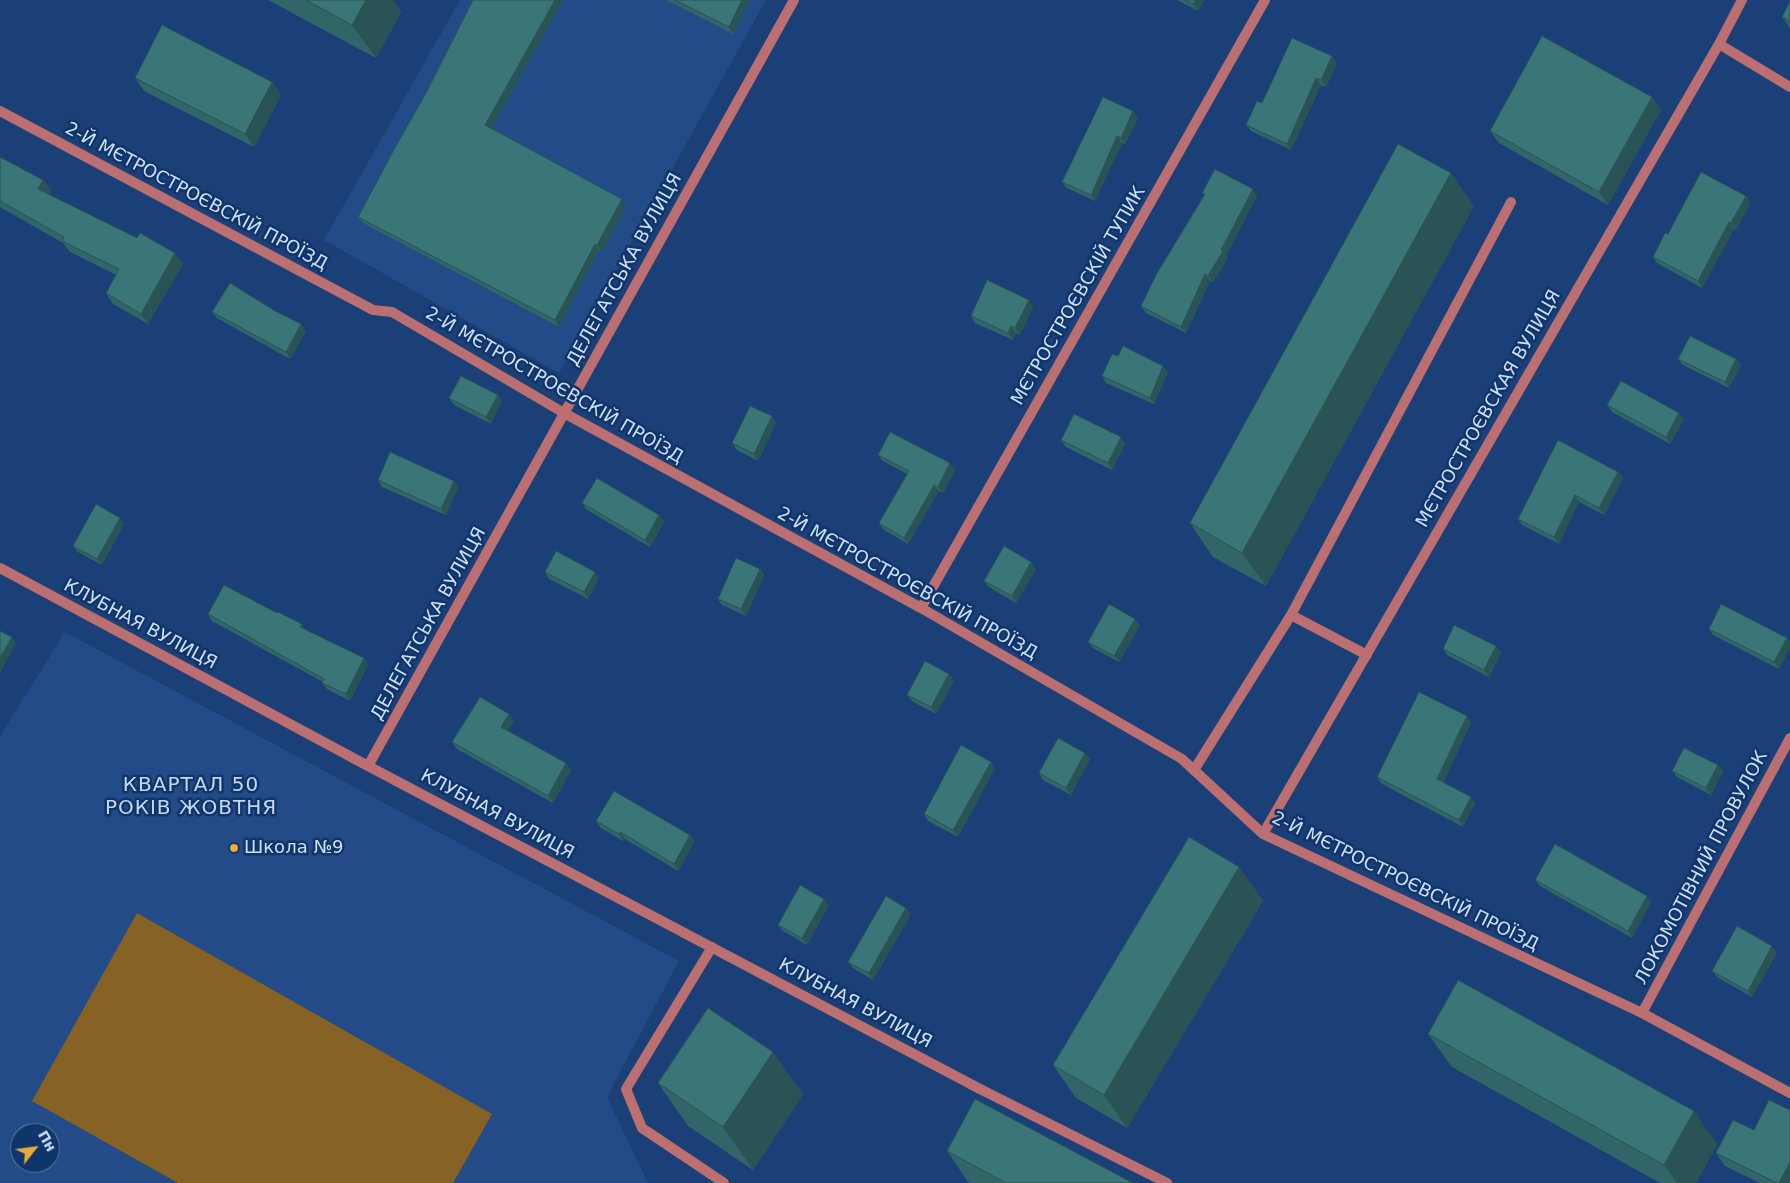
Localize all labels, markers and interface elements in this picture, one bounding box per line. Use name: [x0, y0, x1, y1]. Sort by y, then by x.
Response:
street label: 2-Й МЄТРОСТРОЄВСКІЙ ПРОЇЗД: [61, 118, 331, 276]
street label: ДЕЛЕГАТСЬКА ВУЛИЦЯ: [563, 170, 687, 370]
street label: МЄТРОСТРОЄВСКІЙ ТУПИК: [1007, 183, 1151, 409]
street label: МЄТРОСТРОЄВСКАЯ ВУЛИЦЯ: [1412, 287, 1566, 531]
street label: 2-Й МЄТРОСТРОЄВСКІЙ ПРОЇЗД: [421, 303, 687, 469]
street label: 2-Й МЄТРОСТРОЄВСКІЙ ПРОЇЗД: [773, 503, 1041, 665]
street label: ДЕЛЕГАТСЬКА ВУЛИЦЯ: [367, 524, 491, 724]
street label: КЛУБНАЯ ВУЛИЦЯ: [60, 575, 220, 675]
street label: ЛОКОМОТІВНИЙ ПРОВУЛОК: [1631, 747, 1773, 989]
street label: КЛУБНАЯ ВУЛИЦЯ: [417, 765, 577, 865]
district label: КВАРТАЛ 50 РОКІВ ЖОВТНЯ: [103, 774, 279, 821]
street label: 2-Й МЄТРОСТРОЄВСКІЙ ПРОЇЗД: [1268, 808, 1542, 956]
place label: Школа №9: [244, 837, 344, 859]
marker: Школа №9: [228, 842, 240, 854]
street label: КЛУБНАЯ ВУЛИЦЯ: [775, 954, 935, 1054]
north arrow: [10, 1123, 60, 1173]
text: Пн: [35, 1128, 59, 1154]

